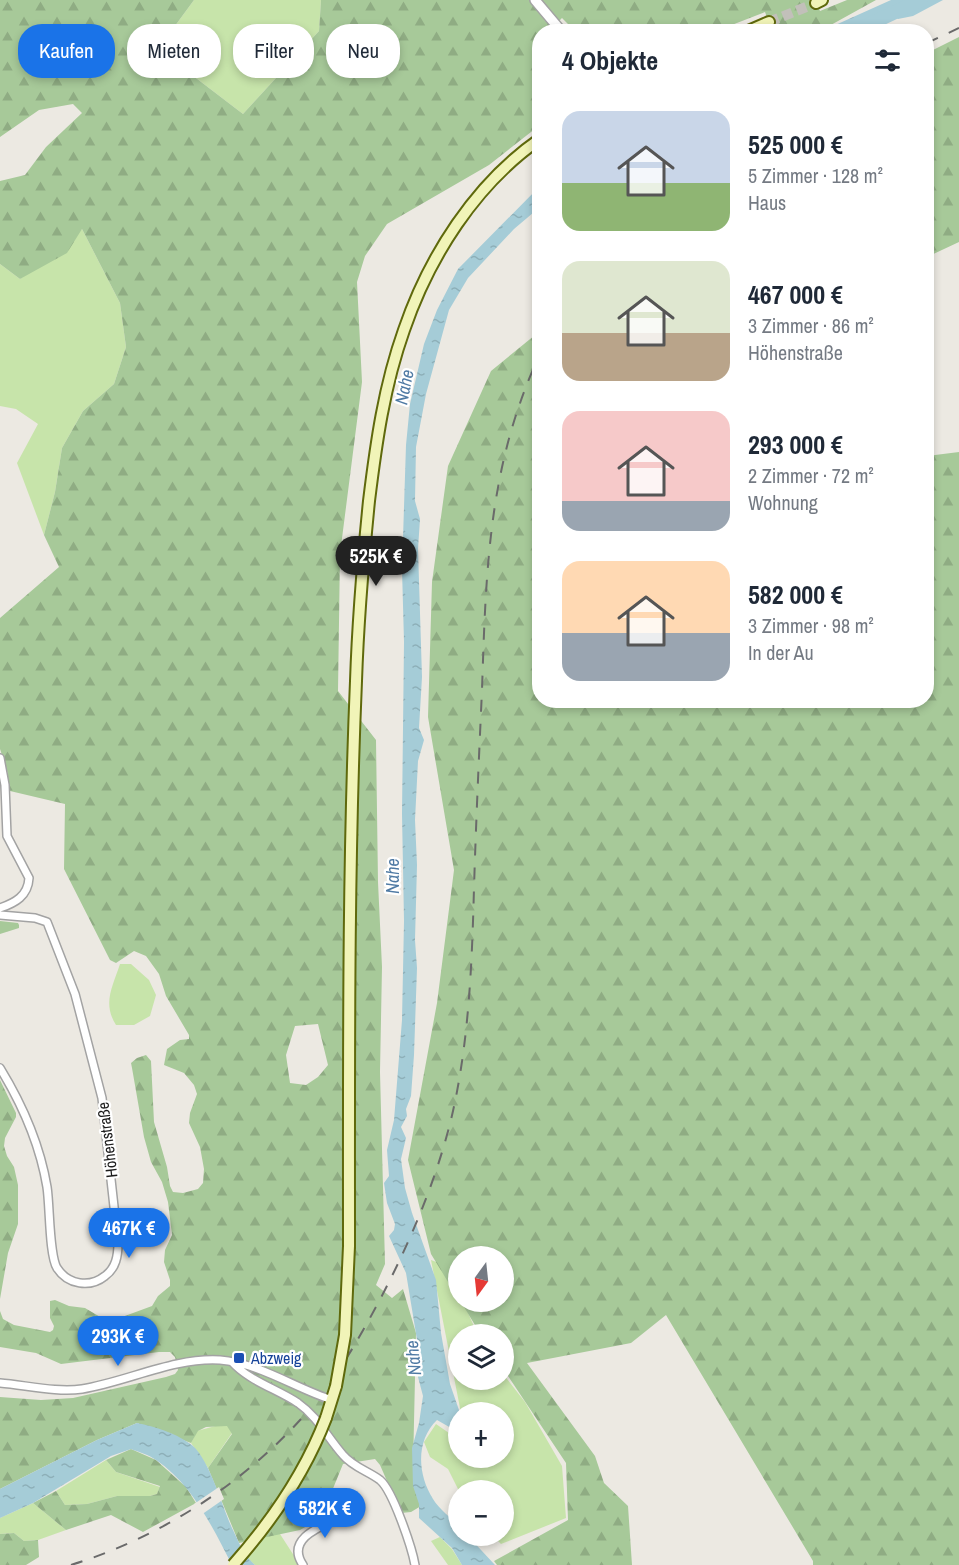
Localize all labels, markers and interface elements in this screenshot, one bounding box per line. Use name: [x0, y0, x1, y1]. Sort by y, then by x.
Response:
chip: Kaufen: [18, 24, 115, 78]
chip: Mieten: [127, 24, 221, 78]
chip: Filter: [233, 24, 314, 78]
chip: Neu: [326, 24, 400, 78]
text: 4 Objekte: [562, 43, 658, 78]
icon: filters: [871, 44, 904, 77]
text: 525 000 €: [748, 127, 843, 162]
icon: home: [610, 135, 682, 207]
text: 5 Zimmer · 128 m²: [748, 162, 883, 189]
text: Haus: [748, 189, 786, 216]
text: 467 000 €: [748, 277, 843, 312]
icon: home: [610, 285, 682, 357]
text: 3 Zimmer · 86 m²: [748, 312, 874, 339]
text: Höhenstraße: [748, 339, 843, 366]
water label: Nahe: [388, 367, 420, 407]
text: 293 000 €: [748, 427, 843, 462]
icon: home: [610, 435, 682, 507]
text: 2 Zimmer · 72 m²: [748, 462, 874, 489]
text: Wohnung: [748, 489, 818, 516]
pin: 525K €: [327, 536, 425, 587]
text: 525K €: [350, 542, 402, 569]
text: 582 000 €: [748, 577, 843, 612]
icon: home: [610, 585, 682, 657]
text: 3 Zimmer · 98 m²: [748, 612, 874, 639]
text: In der Au: [748, 639, 814, 666]
water label: Nahe: [380, 858, 405, 894]
street label: Höhenstraße: [91, 1101, 123, 1179]
pin: 467K €: [80, 1208, 178, 1259]
text: 467K €: [103, 1214, 155, 1241]
north arrow: [448, 1246, 514, 1312]
map controls: [448, 1246, 514, 1546]
pin: 293K €: [69, 1316, 167, 1367]
text: 293K €: [92, 1322, 144, 1349]
button: layers: [448, 1324, 514, 1390]
water label: Nahe: [399, 1339, 427, 1377]
place label: Abzweig: [250, 1347, 302, 1369]
marker: Abzweig: [232, 1351, 246, 1365]
button: +: [448, 1402, 514, 1468]
button: −: [448, 1480, 514, 1546]
pin: 582K €: [276, 1488, 374, 1539]
text: 582K €: [299, 1494, 351, 1521]

